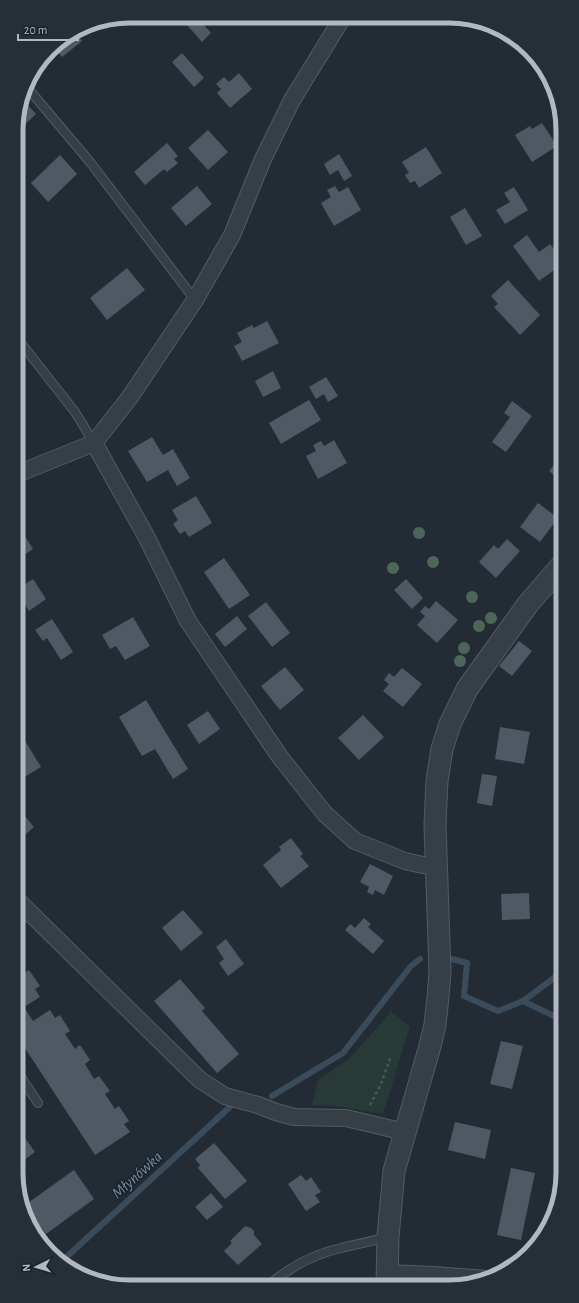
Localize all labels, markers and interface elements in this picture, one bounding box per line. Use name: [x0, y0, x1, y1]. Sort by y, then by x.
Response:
scale bar: [18, 16, 78, 42]
text: 20 m: [24, 24, 47, 36]
water label: Młynówka: [109, 1148, 165, 1202]
north arrow: [16, 1247, 56, 1287]
text: N: [21, 1264, 32, 1272]

